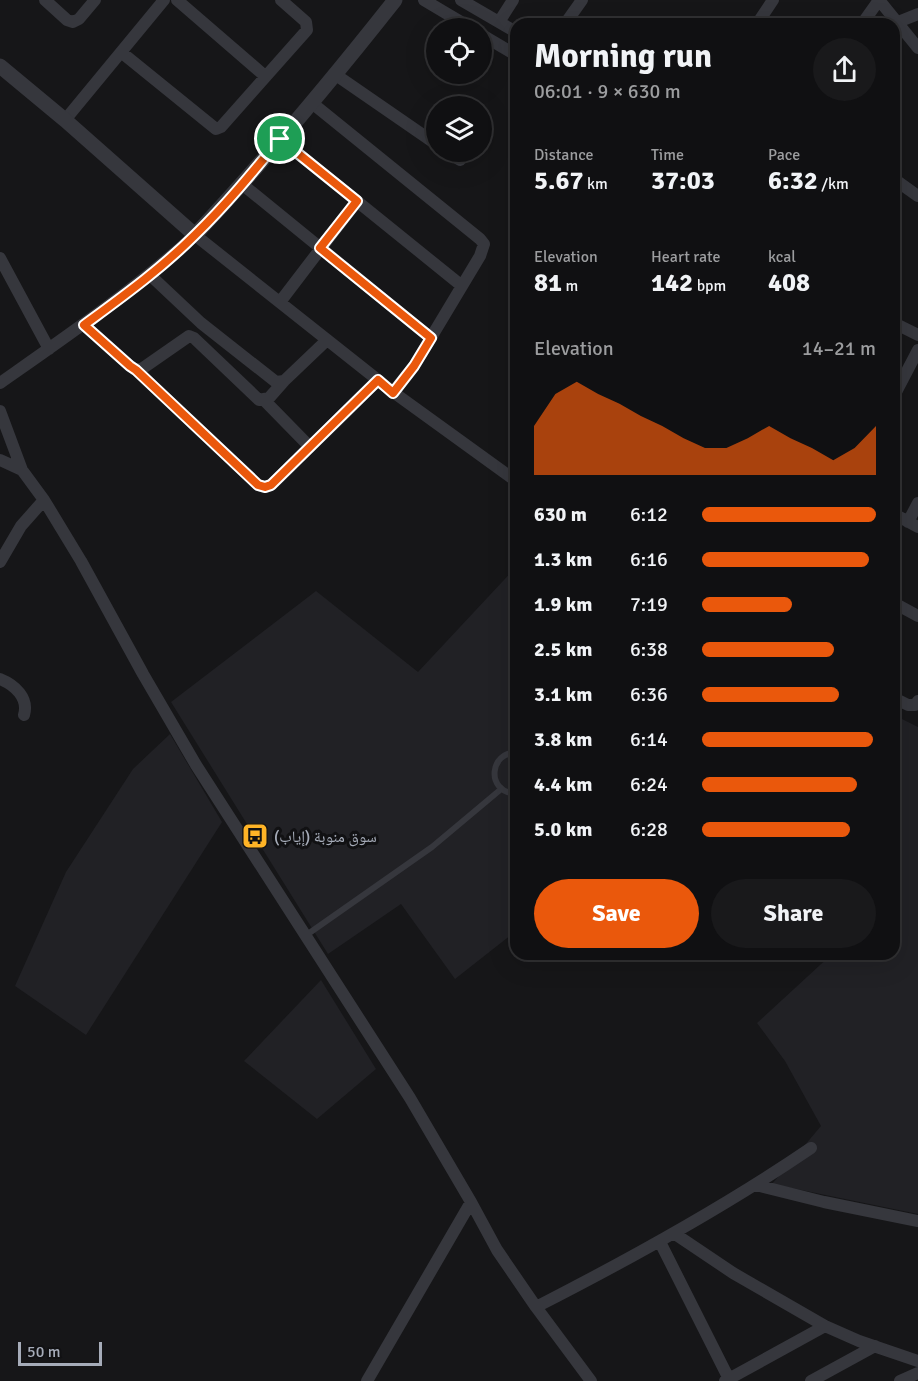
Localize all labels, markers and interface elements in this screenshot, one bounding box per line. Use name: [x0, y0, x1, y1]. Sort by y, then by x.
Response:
map controls: [426, 18, 492, 162]
button: locate: [426, 18, 492, 84]
text: Morning run: [534, 36, 712, 77]
button: share: [813, 38, 876, 101]
text: 06:01 · 9 × 630 m: [534, 79, 681, 104]
button: layers: [426, 96, 492, 162]
pin: [254, 113, 305, 164]
icon: arrive: [263, 122, 296, 155]
text: Distance: [534, 145, 594, 165]
text: Time: [651, 145, 684, 165]
text: Pace: [768, 145, 800, 165]
text: 5.67: [534, 165, 584, 197]
text: 37:03: [651, 165, 715, 197]
text: 6:32: [768, 165, 818, 197]
text: km: [584, 174, 608, 194]
text: /km: [818, 174, 849, 194]
text: Elevation: [534, 247, 598, 267]
text: Heart rate: [651, 247, 720, 267]
text: kcal: [768, 247, 796, 267]
text: 81: [534, 267, 562, 299]
text: 142: [651, 267, 693, 299]
text: 408: [768, 267, 810, 299]
text: m: [562, 276, 578, 296]
text: bpm: [693, 276, 726, 296]
text: Elevation: [534, 336, 614, 361]
text: 14–21 m: [802, 336, 876, 361]
text: 630 m: [534, 502, 587, 527]
text: 6:12: [630, 502, 668, 527]
text: 1.3 km: [534, 547, 592, 572]
text: 6:16: [630, 547, 668, 572]
text: 1.9 km: [534, 592, 592, 617]
text: 7:19: [630, 592, 668, 617]
text: 2.5 km: [534, 637, 592, 662]
text: 6:38: [630, 637, 668, 662]
text: 3.1 km: [534, 682, 592, 707]
text: 6:36: [630, 682, 668, 707]
text: 3.8 km: [534, 727, 592, 752]
text: 6:14: [630, 727, 668, 752]
text: 4.4 km: [534, 772, 592, 797]
text: 6:24: [630, 772, 668, 797]
text: 5.0 km: [534, 817, 592, 842]
text: 6:28: [630, 817, 668, 842]
bus stop icon: سوق منوبة (إياب): [240, 821, 270, 851]
place label: سوق منوبة (إياب): [274, 827, 377, 847]
button: Save: [534, 879, 699, 948]
button: Share: [711, 879, 876, 948]
scale bar: [18, 1339, 102, 1366]
text: 50 m: [27, 1342, 61, 1362]

